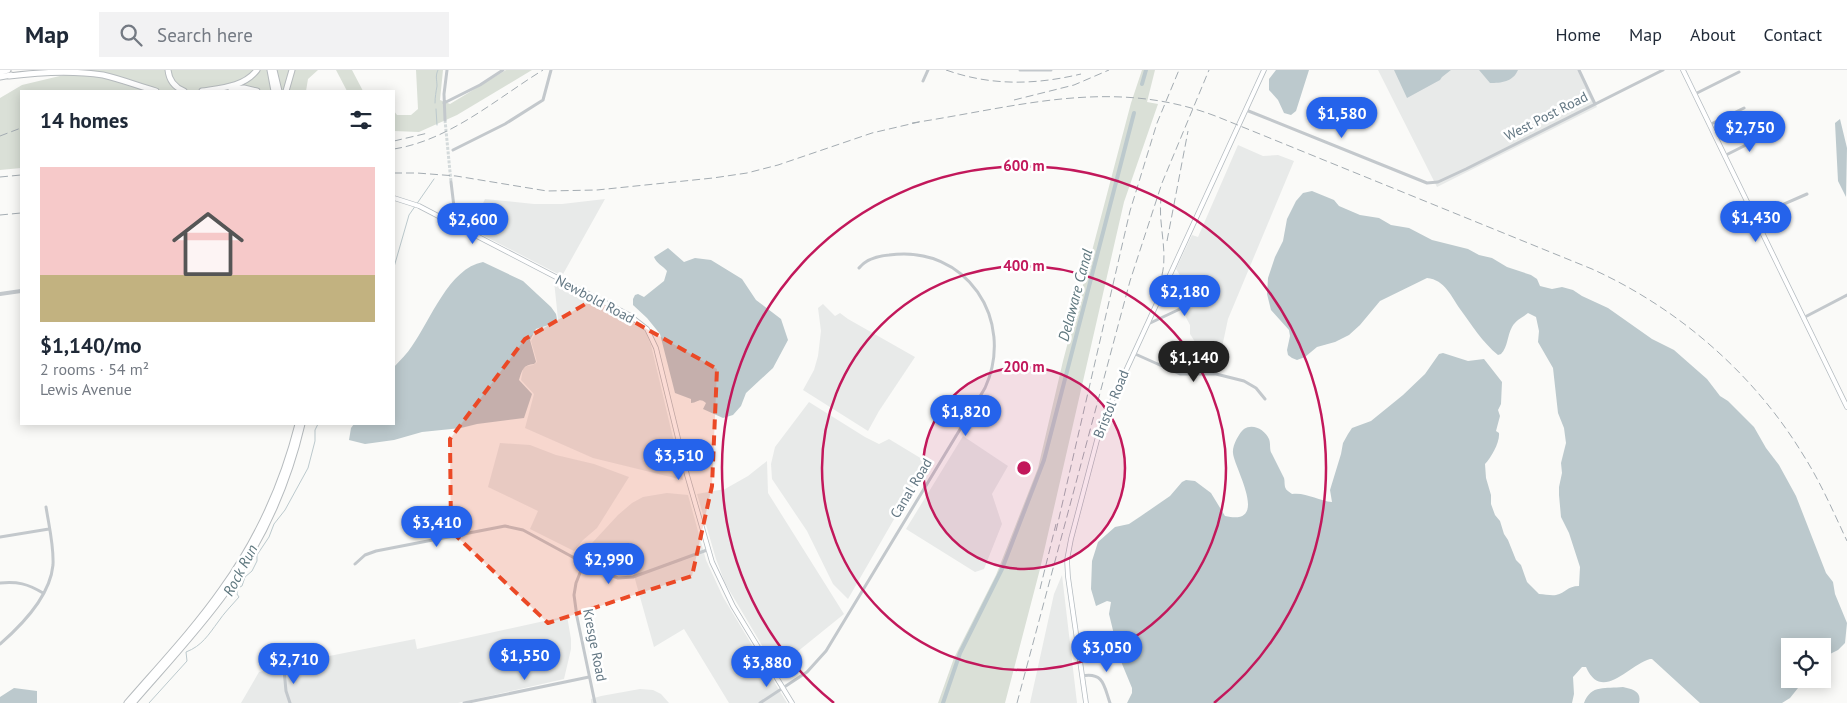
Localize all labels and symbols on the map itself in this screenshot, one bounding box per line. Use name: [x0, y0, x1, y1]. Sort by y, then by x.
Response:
street label: West Post Road: [1501, 87, 1591, 145]
pin: $1,580: [1301, 97, 1383, 139]
pin: $2,750: [1709, 111, 1791, 153]
text: 600 m: [1003, 156, 1045, 175]
pin: $1,430: [1715, 200, 1797, 243]
pin: $2,600: [432, 202, 514, 245]
water label: Delaware Canal: [1054, 247, 1096, 343]
text: 400 m: [1003, 256, 1045, 275]
street label: Newbold Road: [552, 271, 638, 327]
pin: $2,180: [1144, 274, 1226, 317]
pin: $1,140: [1153, 340, 1235, 383]
text: 200 m: [1003, 357, 1045, 376]
street label: Bristol Road: [1089, 367, 1133, 441]
pin: $1,820: [925, 394, 1007, 437]
pin: $3,510: [638, 438, 720, 481]
street label: Canal Road: [886, 455, 936, 521]
centre of rings: [1015, 459, 1033, 477]
pin: $3,410: [396, 506, 478, 548]
water label: Rock Run: [219, 541, 262, 599]
pin: $2,990: [568, 542, 650, 585]
street label: Kresge Road: [579, 607, 611, 683]
pin: $3,050: [1066, 630, 1148, 673]
pin: $1,550: [484, 638, 566, 681]
pin: $2,710: [253, 642, 335, 685]
pin: $3,880: [726, 646, 808, 688]

